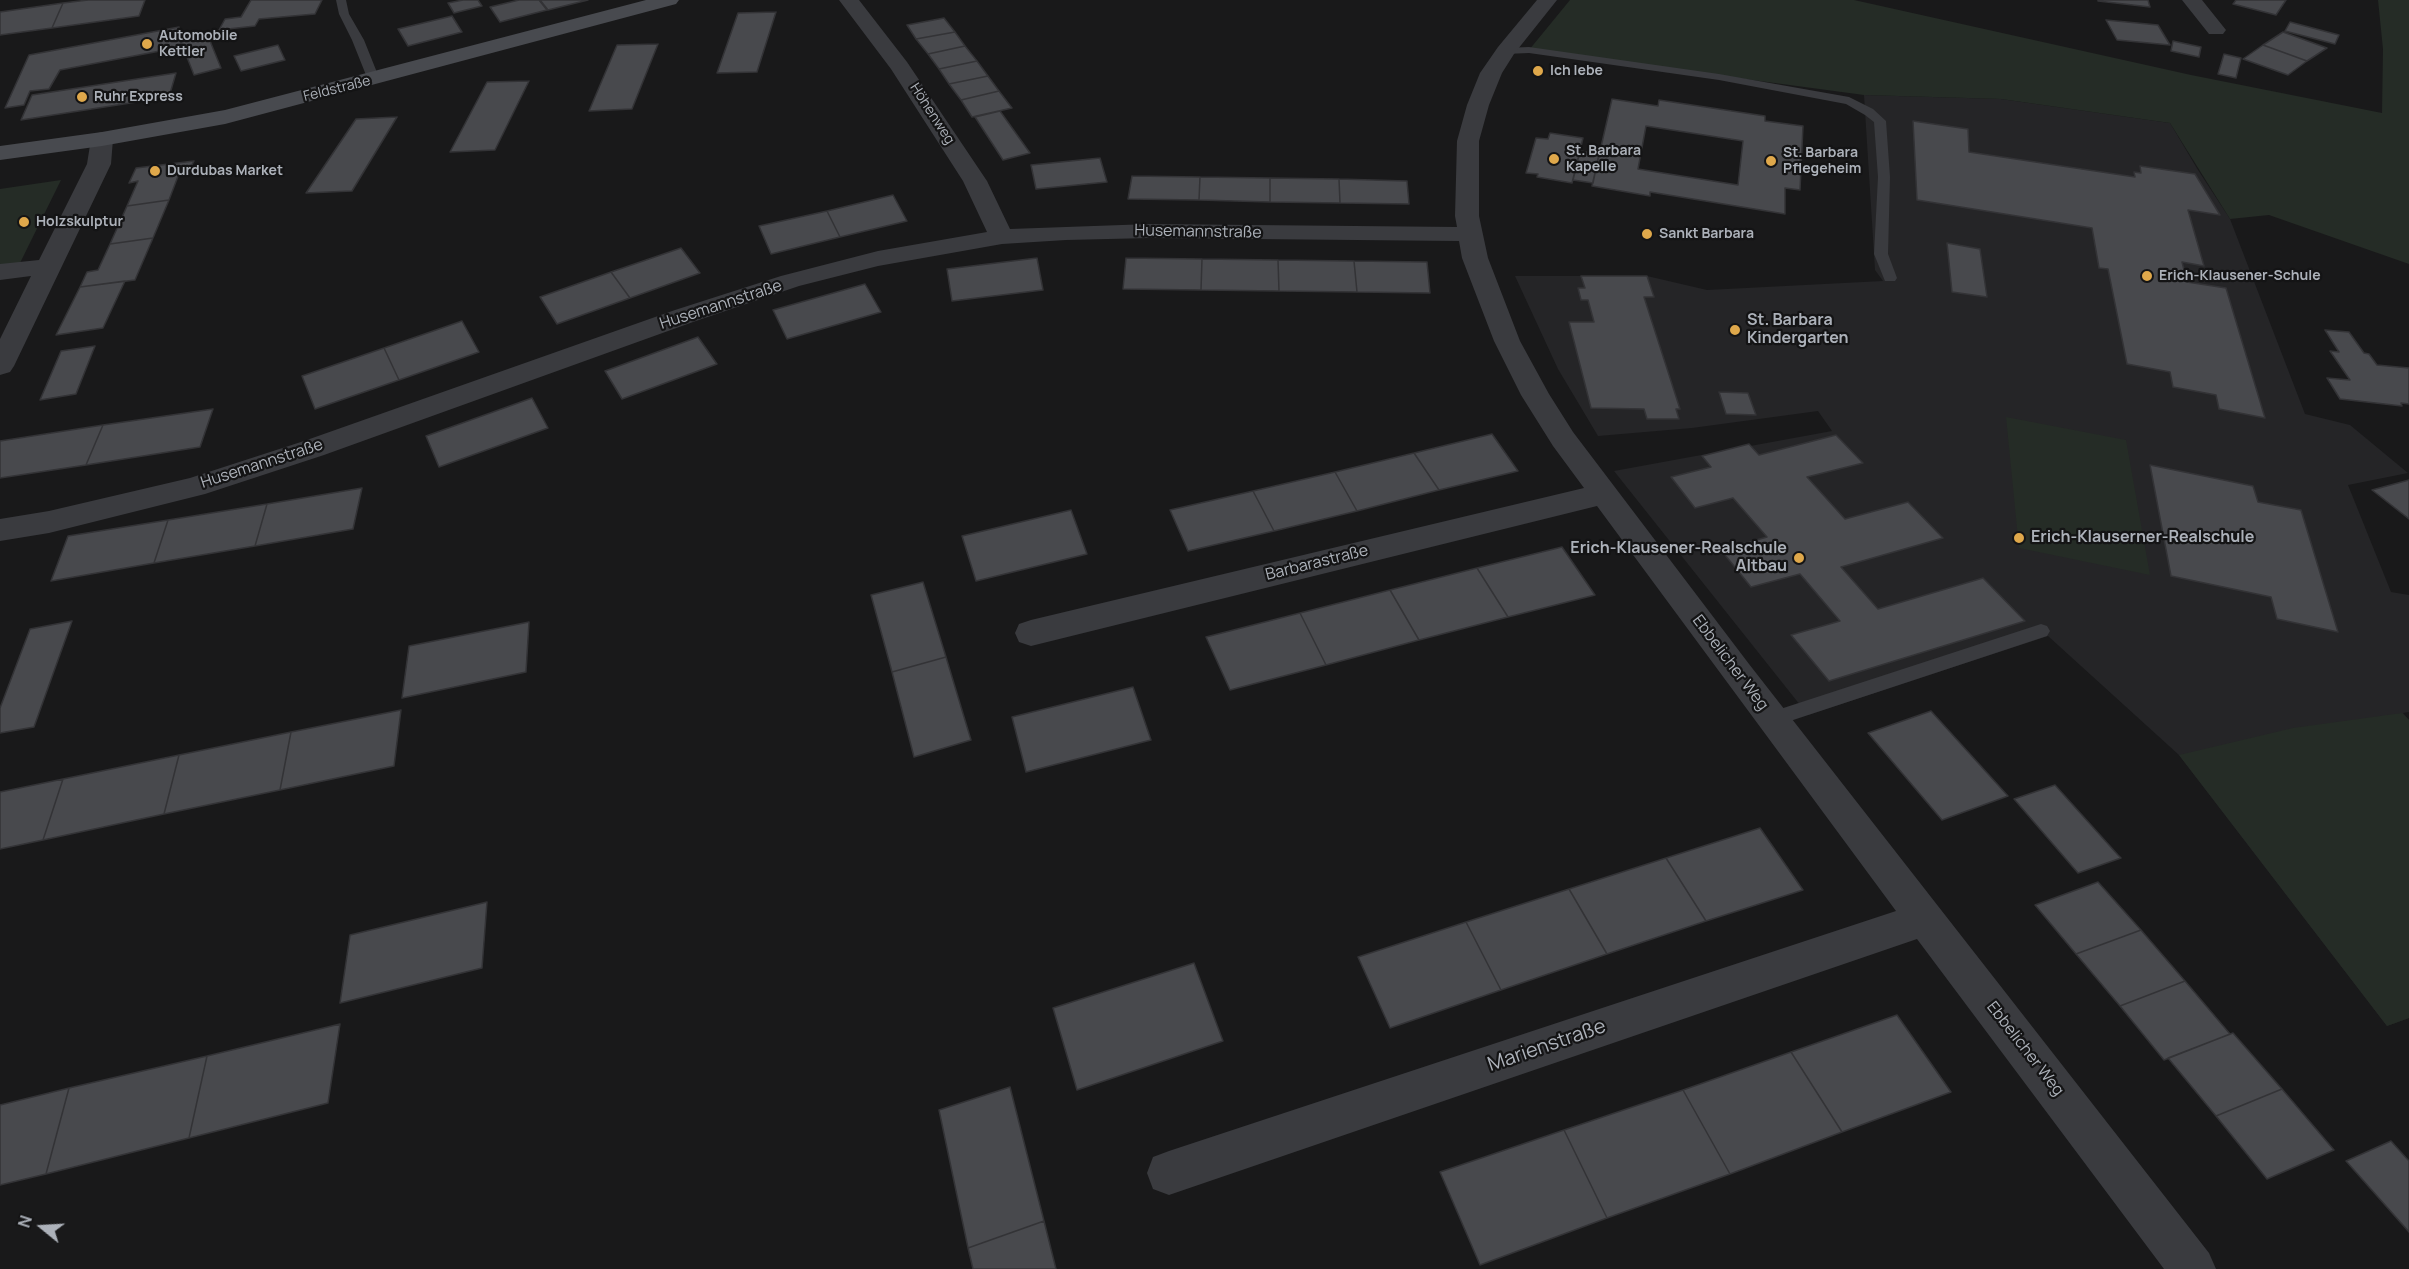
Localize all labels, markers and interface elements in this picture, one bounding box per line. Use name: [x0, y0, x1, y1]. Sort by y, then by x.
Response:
place label: Automobile Kettler: [159, 28, 238, 60]
marker: Automobile Kettler: [140, 37, 154, 51]
place label: Ich lebe: [1550, 63, 1603, 79]
marker: Ich lebe: [1531, 64, 1545, 78]
street label: Feldstraße: [302, 73, 372, 105]
street label: Höhenweg: [906, 80, 958, 148]
place label: Ruhr Express: [94, 89, 183, 105]
marker: Ruhr Express: [75, 90, 89, 104]
place label: St. Barbara Kapelle: [1566, 143, 1641, 176]
place label: St. Barbara Pflegeheim: [1783, 145, 1861, 178]
marker: St. Barbara Kapelle: [1547, 152, 1561, 166]
marker: St. Barbara Pflegeheim: [1764, 154, 1778, 168]
place label: Durdubas Market: [167, 163, 283, 179]
marker: Durdubas Market: [148, 164, 162, 178]
place label: Holzskulptur: [36, 214, 123, 230]
marker: Holzskulptur: [17, 215, 31, 229]
street label: Husemannstraße: [1134, 221, 1262, 243]
place label: Sankt Barbara: [1659, 226, 1754, 242]
marker: Sankt Barbara: [1640, 227, 1654, 241]
place label: Erich-Klausener-Schule: [2159, 268, 2321, 284]
marker: Erich-Klausener-Schule: [2140, 269, 2154, 283]
street label: Husemannstraße: [657, 276, 785, 334]
place label: St. Barbara Kindergarten: [1747, 311, 1849, 349]
marker: St. Barbara Kindergarten: [1728, 323, 1742, 337]
street label: Husemannstraße: [198, 435, 326, 493]
place label: Erich-Klauserner-Realschule: [2031, 528, 2254, 548]
marker: Erich-Klauserner-Realschule: [2012, 531, 2026, 545]
place label: Erich-Klausener-Realschule Altbau: [1570, 539, 1787, 577]
street label: Barbarastraße: [1264, 541, 1370, 585]
marker: Erich-Klausener-Realschule Altbau: [1792, 551, 1806, 565]
street label: Ebbelicher Weg: [1688, 612, 1772, 714]
street label: Ebbelicher Weg: [1982, 998, 2068, 1100]
street label: Marienstraße: [1485, 1015, 1609, 1077]
north arrow: [12, 1197, 72, 1257]
text: N: [13, 1213, 37, 1230]

